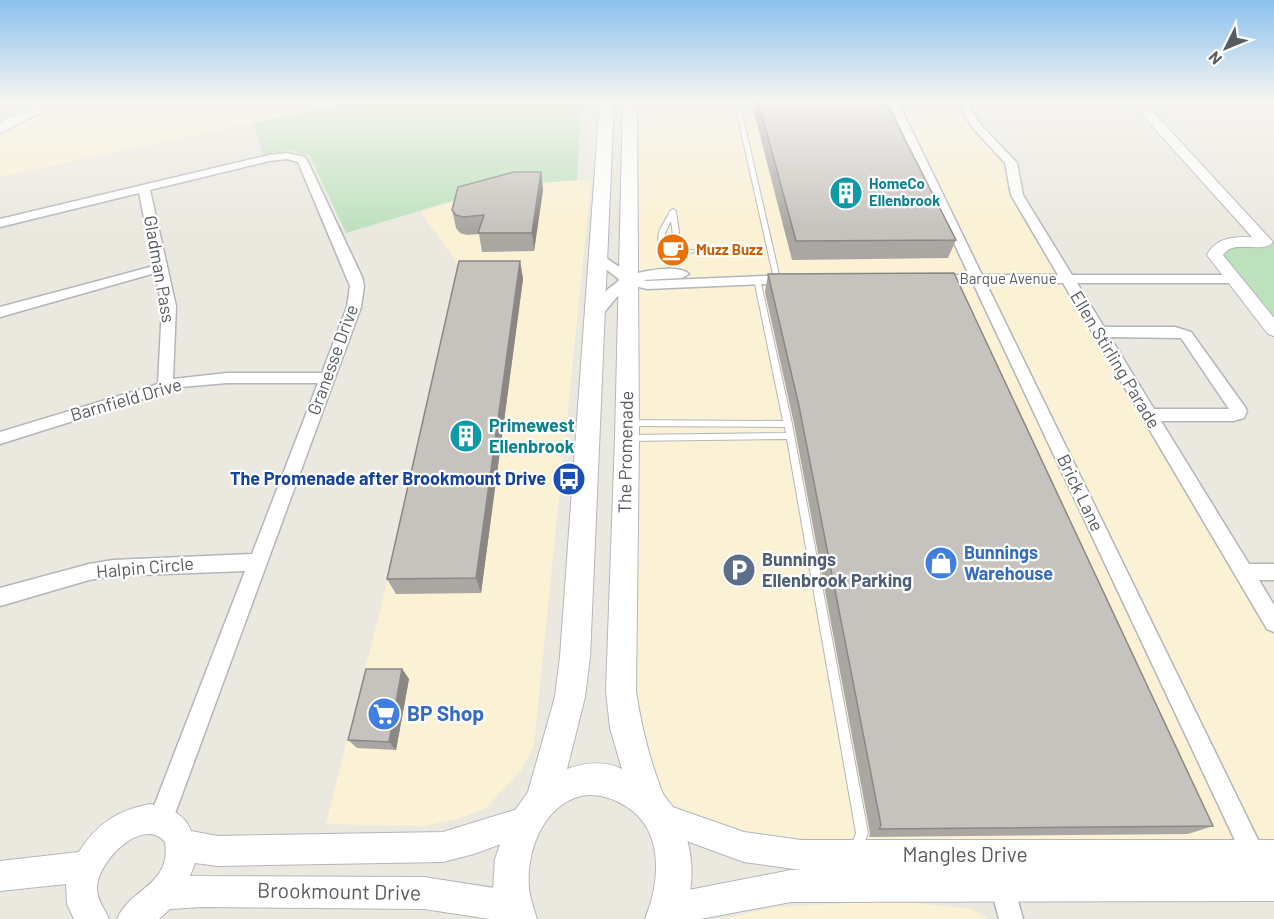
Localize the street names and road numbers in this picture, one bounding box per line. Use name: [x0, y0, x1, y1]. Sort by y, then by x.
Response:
street label: Gladman Pass: [140, 214, 180, 324]
street label: Barque Avenue: [959, 269, 1057, 287]
street label: Ellen Stirling Parade: [1066, 287, 1166, 432]
street label: Granesse Drive: [302, 301, 362, 418]
street label: Barnfield Drive: [67, 373, 184, 425]
street label: The Promenade: [613, 390, 637, 513]
street label: Brick Lane: [1053, 450, 1109, 535]
street label: Halpin Circle: [95, 552, 195, 582]
street label: Mangles Drive: [902, 841, 1028, 866]
street label: Brookmount Drive: [257, 877, 421, 904]

